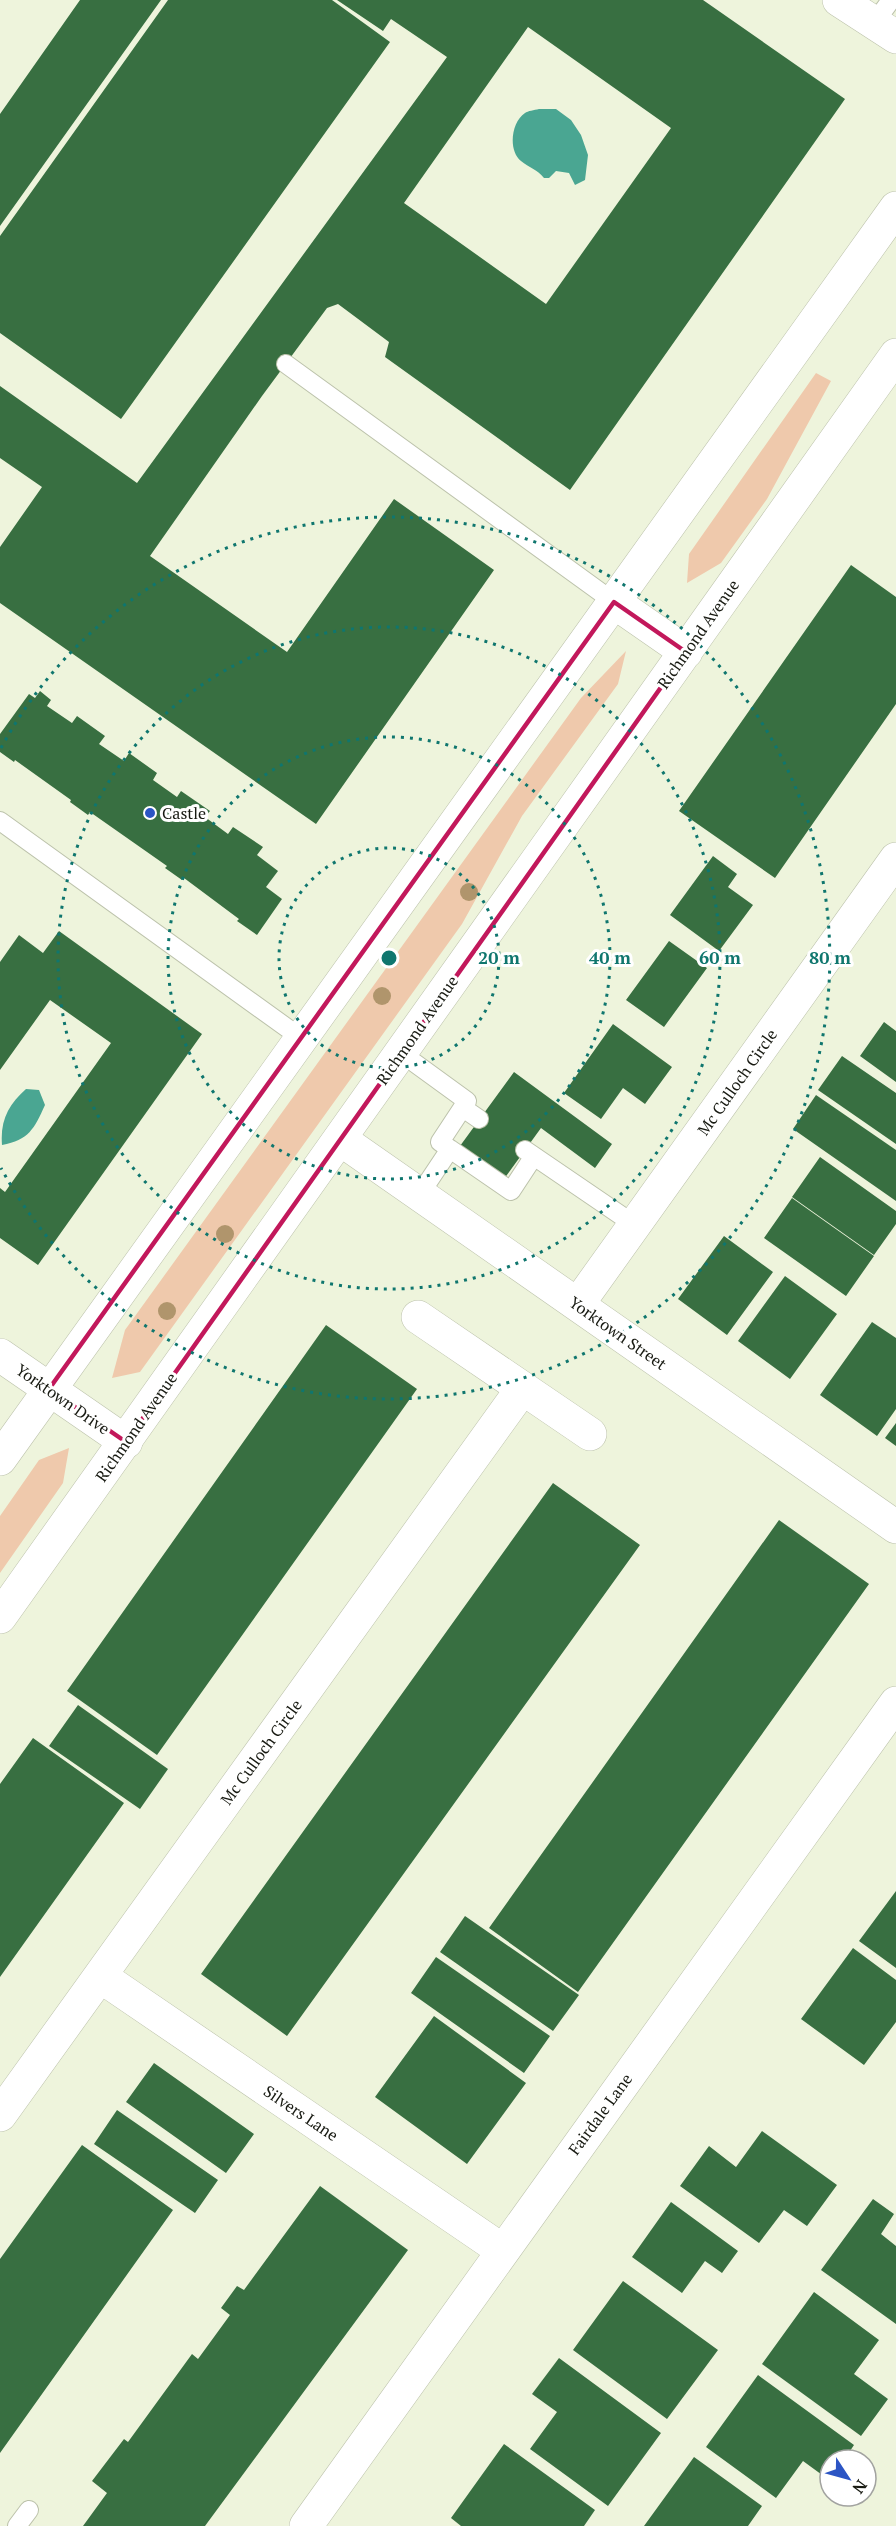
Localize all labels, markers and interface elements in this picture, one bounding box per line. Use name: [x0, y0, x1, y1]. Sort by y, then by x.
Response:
street label: Richmond Avenue: [652, 575, 744, 693]
place label: Castle: [162, 802, 206, 824]
marker: Castle: [143, 806, 157, 820]
text: 20 m: [478, 945, 520, 969]
text: 40 m: [589, 945, 631, 969]
text: 60 m: [699, 945, 741, 969]
text: 80 m: [809, 945, 851, 969]
centre of rings: [379, 948, 399, 968]
street label: Richmond Avenue: [371, 971, 463, 1089]
street label: Mc Culloch Circle: [692, 1024, 782, 1140]
street label: Yorktown Street: [565, 1291, 671, 1375]
street label: Yorktown Drive: [12, 1358, 114, 1440]
street label: Richmond Avenue: [90, 1368, 182, 1486]
street label: Mc Culloch Circle: [215, 1695, 307, 1809]
street label: Fairdale Lane: [563, 2069, 637, 2159]
street label: Silvers Lane: [259, 2080, 343, 2146]
north arrow: [818, 2448, 878, 2508]
text: N: [848, 2475, 873, 2498]

